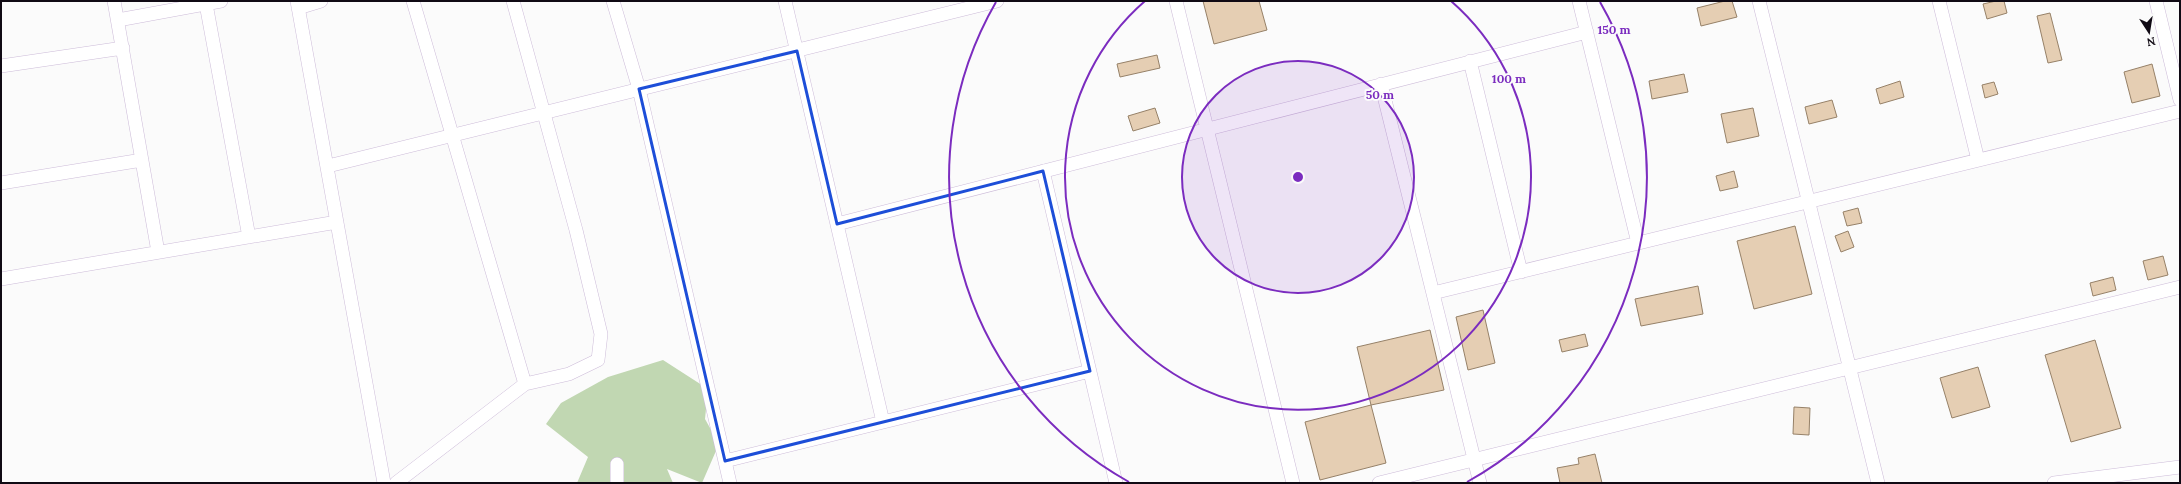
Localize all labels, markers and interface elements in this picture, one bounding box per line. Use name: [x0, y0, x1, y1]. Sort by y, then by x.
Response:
north arrow: [2129, 12, 2169, 52]
text: 150 m: [1597, 22, 1631, 37]
text: N: [2145, 34, 2157, 50]
text: 100 m: [1492, 71, 1526, 86]
text: 50 m: [1366, 87, 1394, 102]
centre of rings: [1291, 170, 1305, 184]

